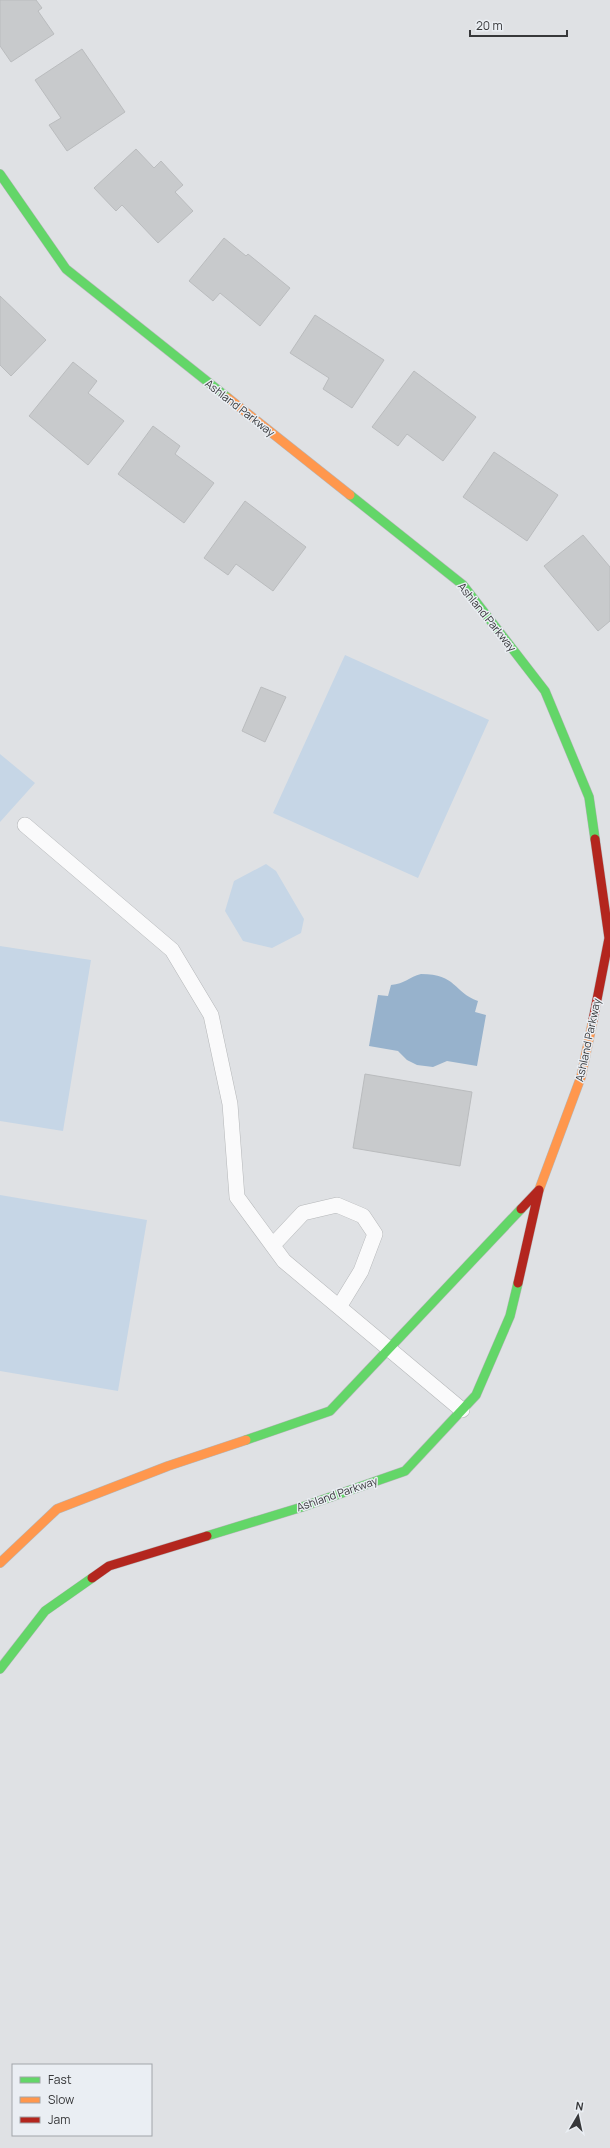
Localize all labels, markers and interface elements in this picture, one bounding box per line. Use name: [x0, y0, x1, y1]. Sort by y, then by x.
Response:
scale bar: [470, 12, 567, 38]
text: 20 m: [476, 17, 503, 34]
street label: Ashland Parkway: [202, 376, 278, 440]
street label: Ashland Parkway: [455, 579, 520, 655]
street label: Ashland Parkway: [571, 997, 604, 1083]
street label: Ashland Parkway: [294, 1473, 380, 1514]
legend: [12, 2064, 152, 2136]
text: Fast: [48, 2071, 72, 2088]
text: Slow: [48, 2091, 74, 2108]
north arrow: [558, 2096, 598, 2136]
text: N: [575, 2098, 585, 2114]
text: Jam: [48, 2111, 70, 2128]

